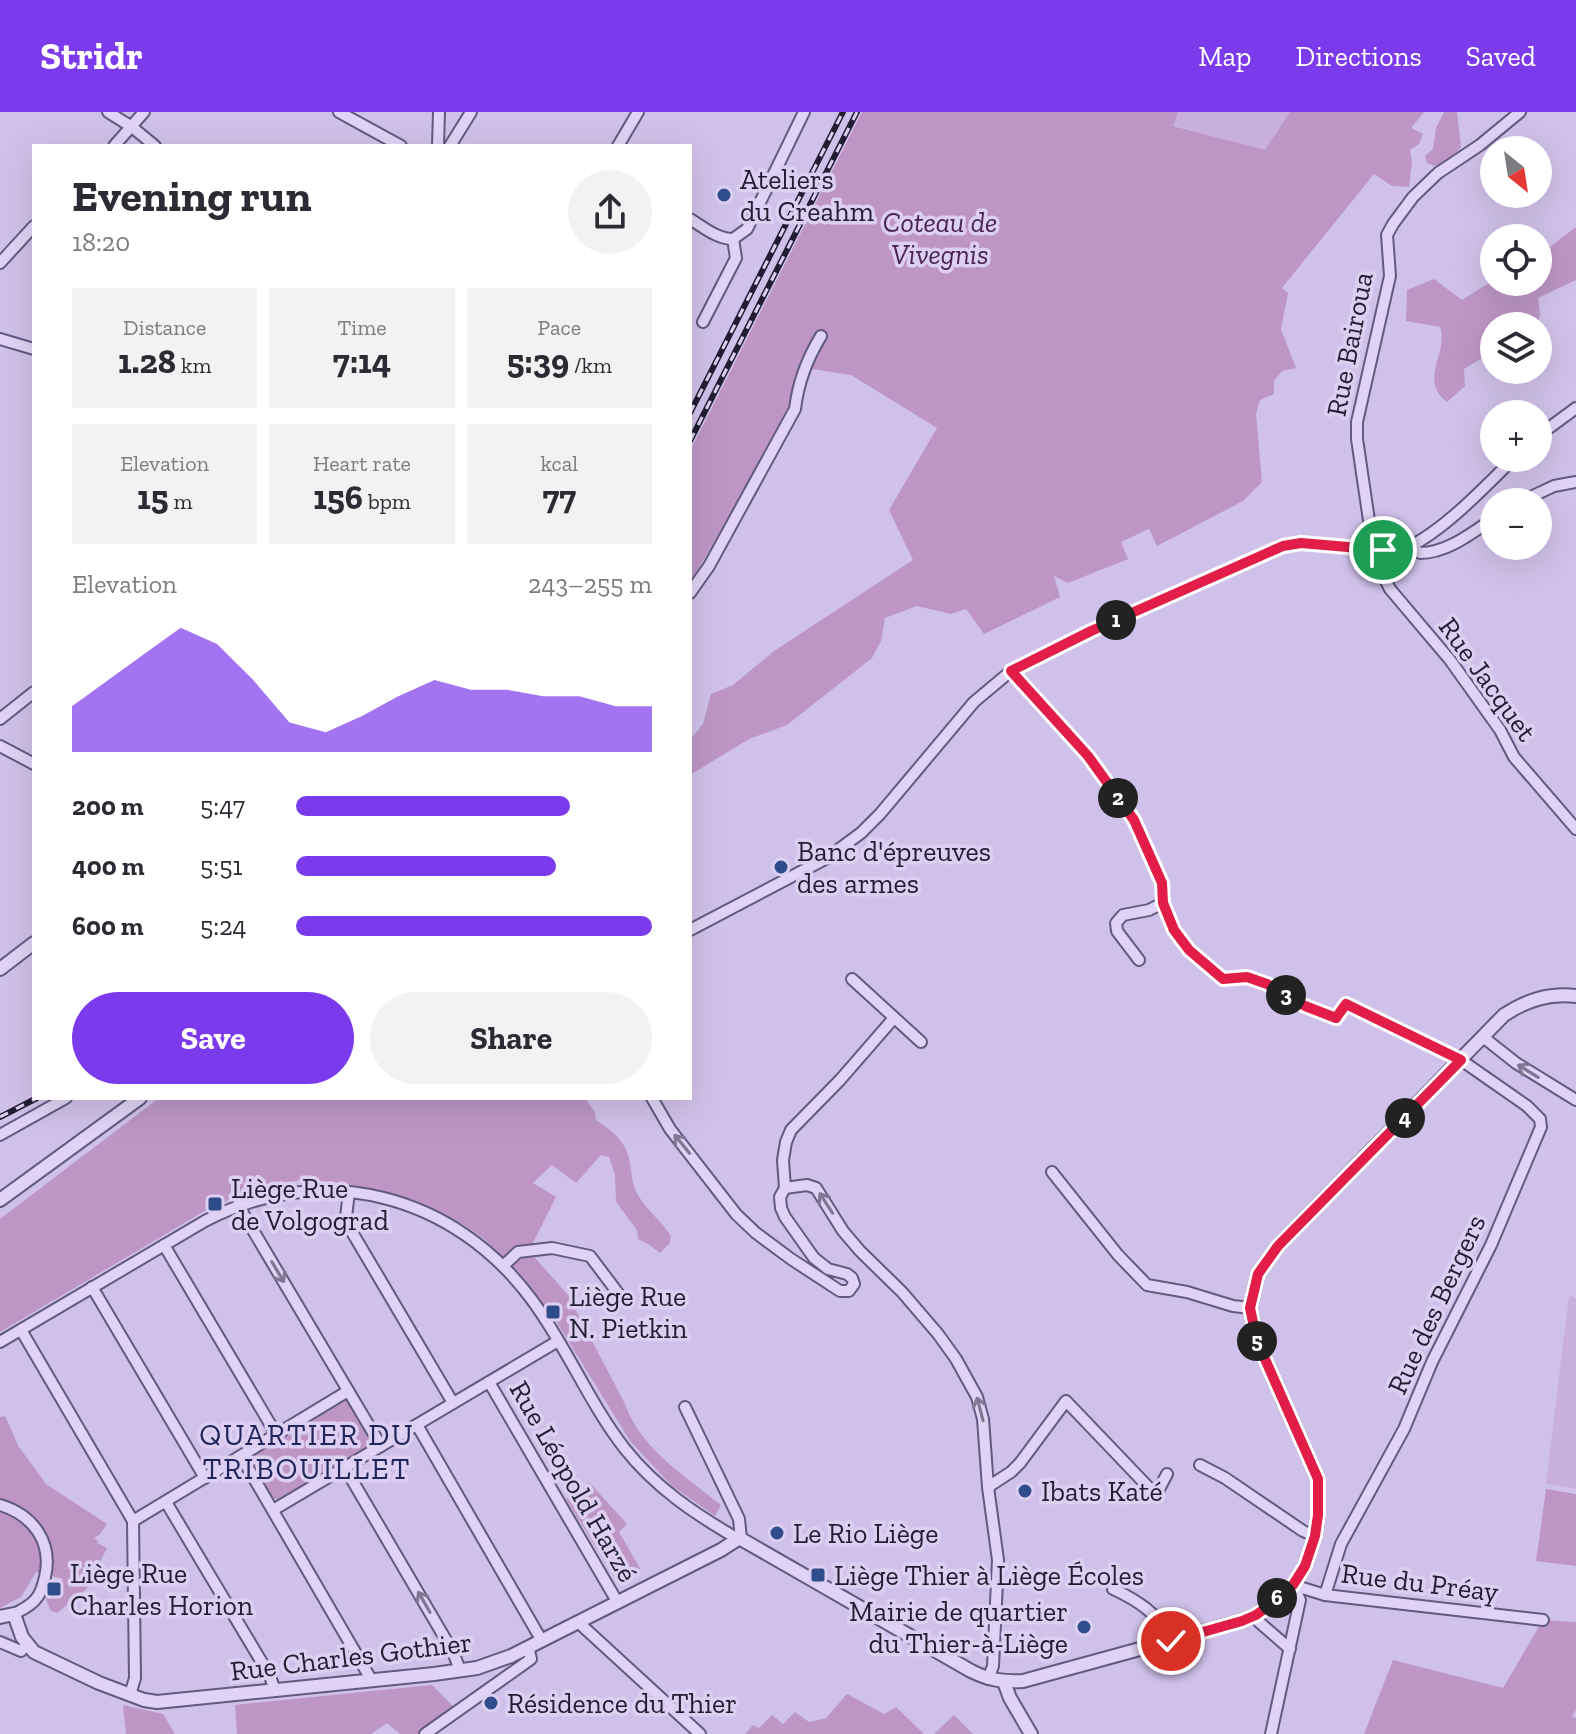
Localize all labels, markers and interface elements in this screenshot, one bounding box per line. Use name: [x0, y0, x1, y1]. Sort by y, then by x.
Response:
text: Stridr: [40, 33, 143, 79]
text: Map: [1198, 40, 1251, 73]
text: Directions: [1295, 40, 1422, 73]
text: Saved: [1466, 40, 1536, 73]
north arrow: [1480, 136, 1552, 208]
map controls: [1480, 136, 1552, 560]
place label: Ateliers du Creahm: [740, 163, 874, 228]
text: Evening run: [72, 169, 312, 222]
button: share: [568, 170, 652, 254]
marker: Ateliers du Creahm: [715, 186, 733, 204]
park label: Coteau de Vivegnis: [883, 206, 997, 271]
button: locate: [1480, 224, 1552, 296]
text: 18:20: [72, 226, 130, 258]
street label: Rue Bairoua: [1319, 269, 1380, 419]
button: layers: [1480, 312, 1552, 384]
text: Distance: [123, 314, 206, 341]
text: Time: [337, 314, 387, 341]
text: Pace: [538, 314, 581, 341]
text: 1.28: [118, 341, 176, 382]
text: 7:14: [333, 341, 391, 382]
text: 5:39: [507, 341, 569, 382]
text: km: [176, 352, 211, 379]
text: /km: [569, 352, 612, 379]
button: +: [1480, 400, 1552, 472]
text: Elevation: [120, 450, 209, 477]
text: Heart rate: [313, 450, 411, 477]
text: kcal: [540, 450, 578, 477]
text: 15: [137, 477, 168, 518]
text: 156: [313, 477, 363, 518]
text: 77: [542, 477, 576, 518]
text: m: [168, 488, 192, 515]
text: bpm: [363, 488, 411, 515]
button: −: [1480, 488, 1552, 560]
pin: [1349, 516, 1417, 584]
icon: arrive: [1361, 528, 1405, 572]
text: Elevation: [72, 568, 177, 600]
text: 243–255 m: [528, 568, 652, 600]
pin: 1: [1096, 600, 1136, 640]
text: 1: [1112, 606, 1120, 633]
street label: Rue Jacquet: [1432, 611, 1544, 748]
pin: 2: [1098, 778, 1138, 818]
text: 2: [1112, 784, 1124, 811]
text: 200 m: [72, 790, 144, 822]
text: 5:47: [200, 790, 245, 822]
place label: Banc d'épreuves des armes: [797, 835, 991, 900]
text: 400 m: [72, 850, 144, 882]
text: 5:51: [200, 850, 242, 882]
marker: Banc d'épreuves des armes: [772, 858, 790, 876]
text: 600 m: [72, 910, 144, 942]
text: 5:24: [200, 910, 247, 942]
pin: 3: [1266, 975, 1306, 1015]
text: 3: [1280, 981, 1292, 1008]
button: Save: [72, 992, 354, 1084]
button: Share: [370, 992, 652, 1084]
one-way arrow: [1517, 1062, 1540, 1078]
pin: 4: [1385, 1098, 1425, 1138]
text: 4: [1399, 1104, 1411, 1131]
one-way arrow: [674, 1134, 691, 1155]
place label: Liège Rue de Volgograd: [231, 1172, 389, 1237]
one-way arrow: [817, 1193, 834, 1215]
marker: Liège Rue de Volgograd: [206, 1195, 224, 1213]
street label: Rue des Bergers: [1381, 1209, 1492, 1399]
one-way arrow: [270, 1260, 286, 1283]
place label: Liège Rue N. Pietkin: [569, 1280, 687, 1345]
marker: Liège Rue N. Pietkin: [544, 1303, 562, 1321]
pin: 5: [1237, 1321, 1277, 1361]
text: 5: [1251, 1327, 1263, 1354]
street label: Rue Léopold Harzé: [503, 1375, 644, 1588]
one-way arrow: [972, 1397, 987, 1423]
district label: QUARTIER DU TRIBOUILLET: [199, 1417, 415, 1487]
place label: Ibats Katé: [1041, 1475, 1163, 1508]
marker: Ibats Katé: [1016, 1482, 1034, 1500]
place label: Le Rio Liège: [793, 1517, 938, 1550]
marker: Le Rio Liège: [768, 1524, 786, 1542]
street label: Rue du Préay: [1339, 1556, 1501, 1609]
place label: Liège Rue Charles Horion: [70, 1557, 253, 1622]
place label: Liège Thier à Liège Écoles: [834, 1559, 1144, 1592]
marker: Liège Thier à Liège Écoles: [809, 1566, 827, 1584]
pin: 6: [1257, 1578, 1297, 1618]
marker: Liège Rue Charles Horion: [45, 1580, 63, 1598]
text: 6: [1271, 1584, 1283, 1611]
one-way arrow: [415, 1591, 431, 1614]
place label: Mairie de quartier du Thier-à-Liège: [849, 1595, 1068, 1660]
pin: [1137, 1607, 1205, 1675]
marker: Mairie de quartier du Thier-à-Liège: [1075, 1618, 1093, 1636]
icon: check: [1149, 1619, 1193, 1663]
street label: Rue Charles Gothier: [228, 1625, 474, 1688]
place label: Résidence du Thier: [507, 1687, 737, 1720]
marker: Résidence du Thier: [482, 1694, 500, 1712]

